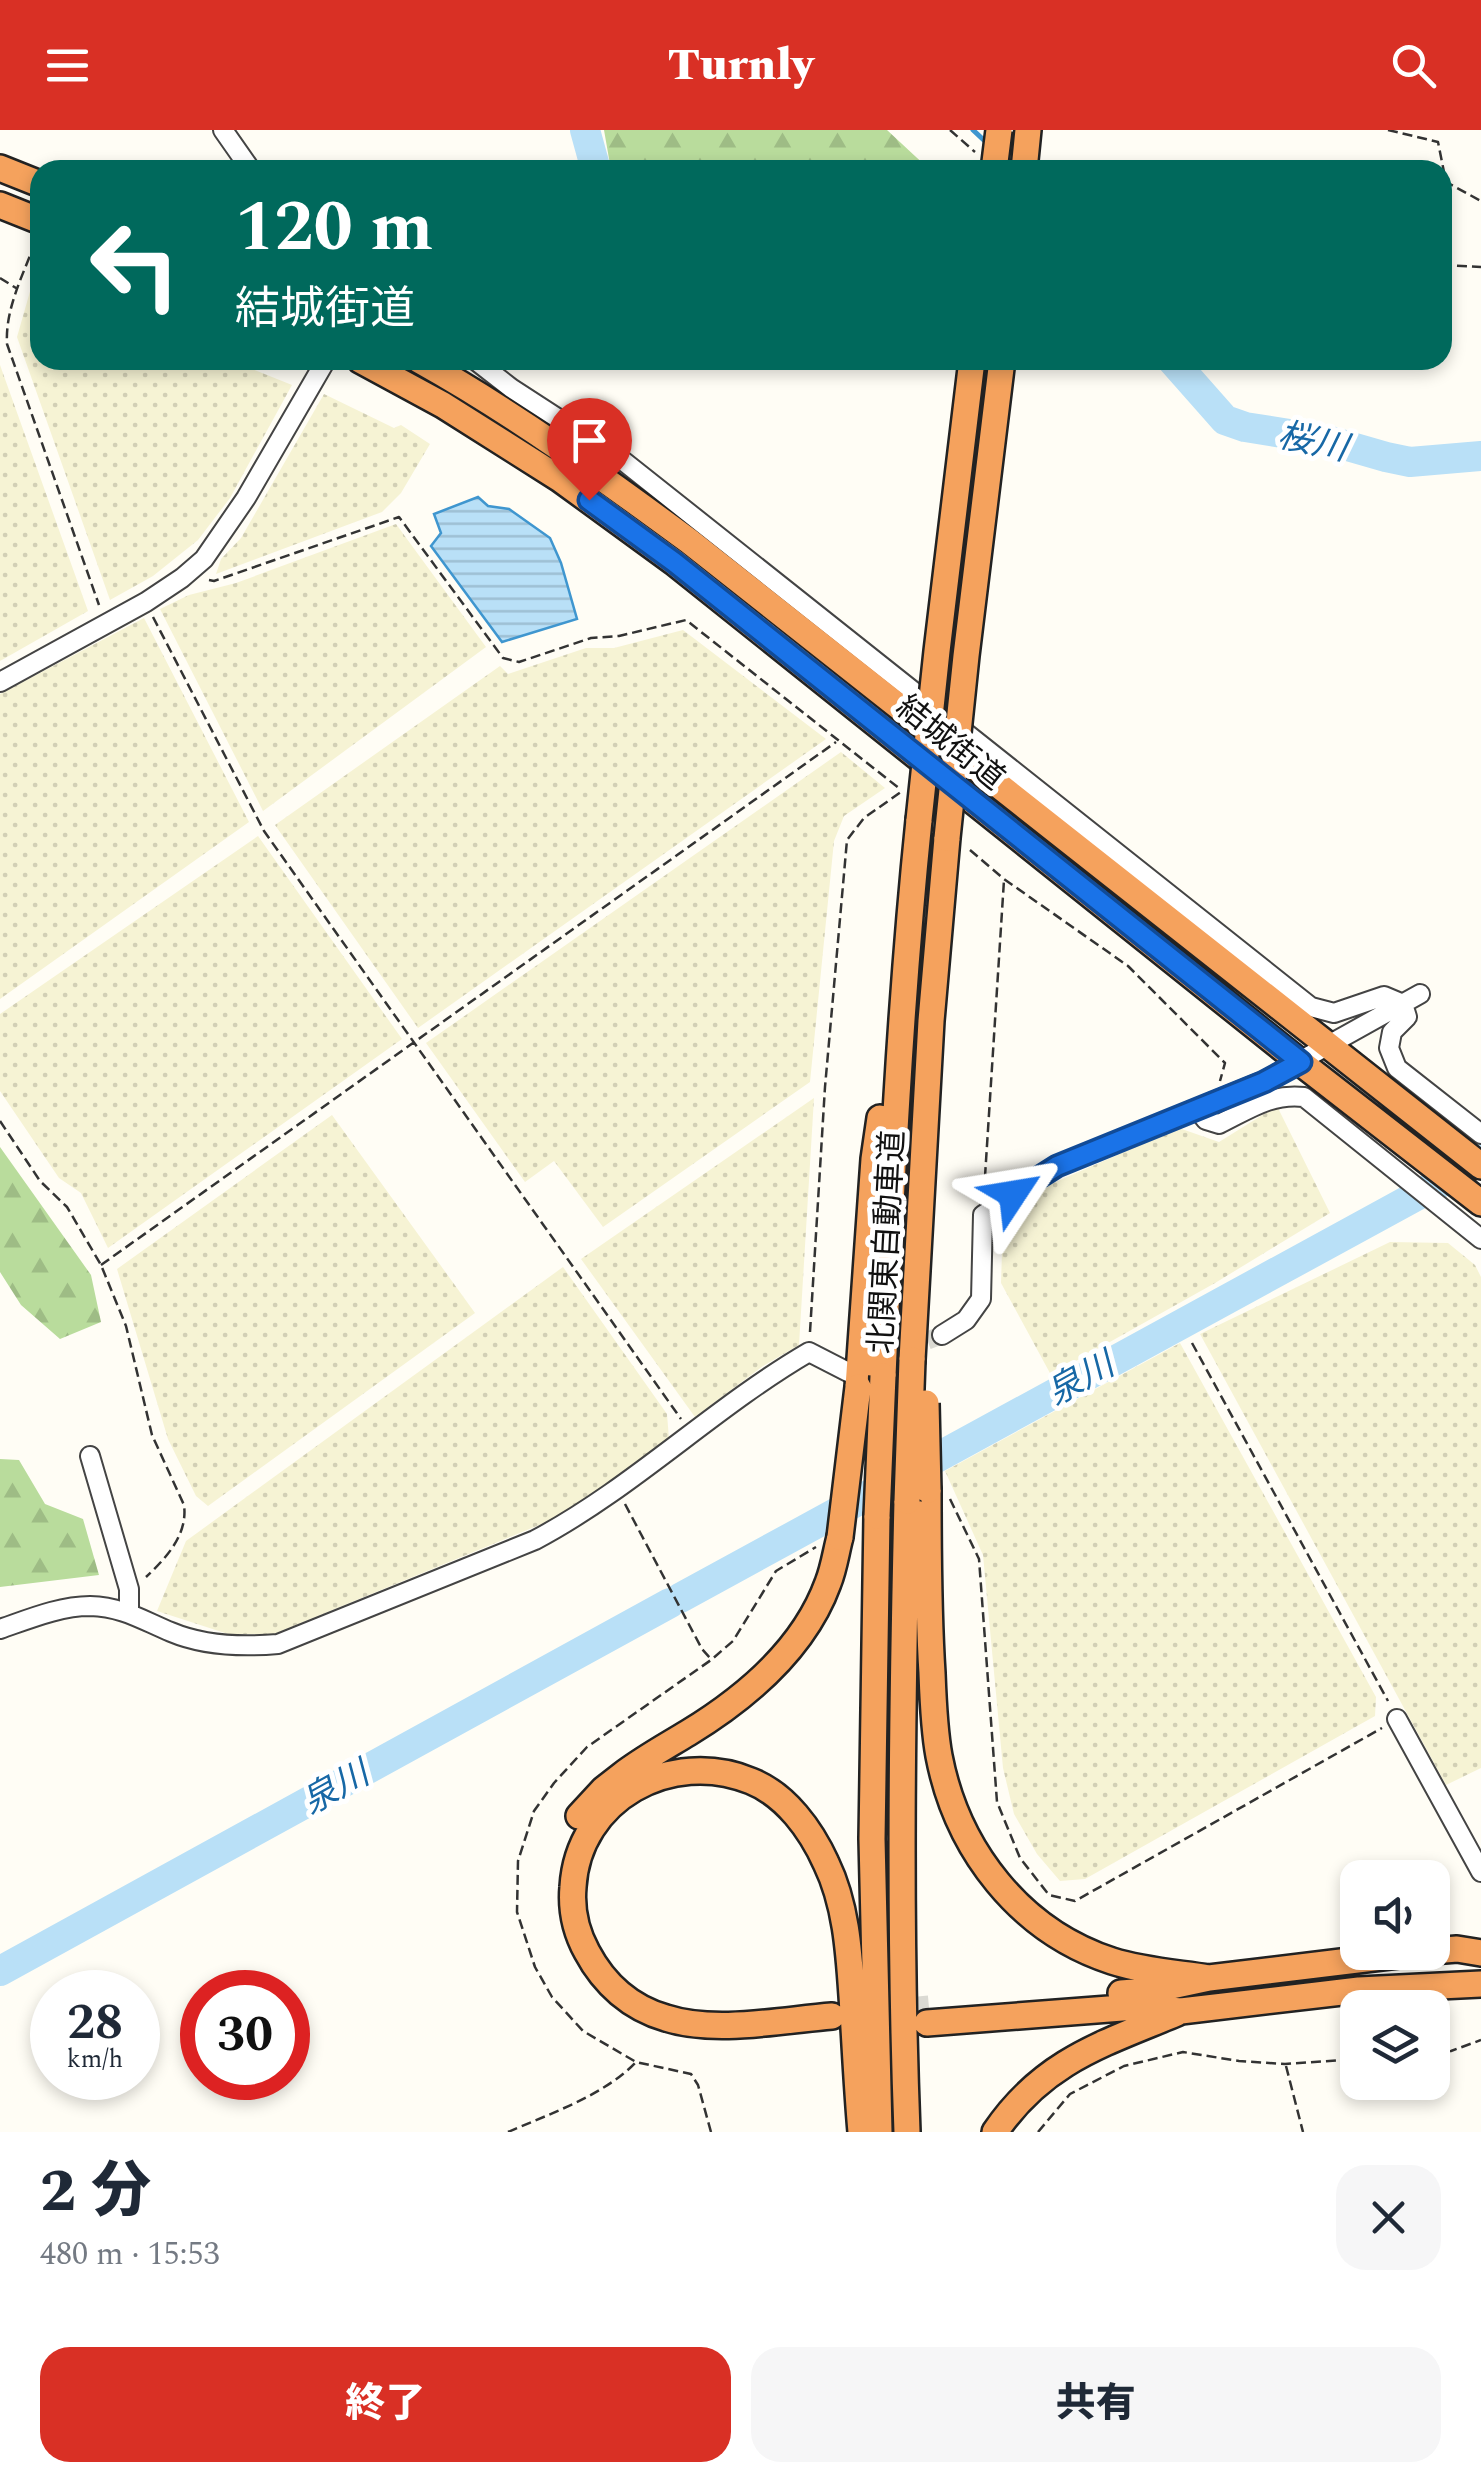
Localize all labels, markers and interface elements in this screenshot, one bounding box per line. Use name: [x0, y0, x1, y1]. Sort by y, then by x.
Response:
text: Turnly: [668, 31, 813, 100]
icon: menu: [40, 38, 95, 93]
icon: search: [1386, 38, 1441, 93]
text: 120 m: [235, 175, 433, 281]
icon: left: [70, 200, 200, 330]
text: 結城街道: [235, 275, 415, 344]
pin: [547, 398, 632, 501]
water label: 桜川: [1273, 409, 1356, 476]
icon: arrive: [562, 413, 617, 468]
street label: 結城街道: [885, 684, 1015, 802]
street label: 北関東自動車道: [857, 1129, 918, 1355]
position arrow: [961, 1142, 1065, 1246]
water label: 泉川: [1037, 1337, 1128, 1419]
water label: 泉川: [292, 1746, 383, 1828]
map controls: [1340, 1860, 1450, 2100]
button: sound: [1340, 1860, 1450, 1970]
speed limit sign: 30: [180, 1970, 310, 2100]
text: 28: [67, 1985, 123, 2061]
button: layers: [1340, 1990, 1450, 2100]
text: km/h: [67, 2041, 123, 2079]
text: 2 分: [40, 2146, 151, 2238]
button: close: [1336, 2165, 1441, 2270]
text: 480 m · 15:53: [40, 2230, 220, 2279]
button: 終了: [40, 2347, 731, 2462]
button: 共有: [751, 2347, 1441, 2462]

